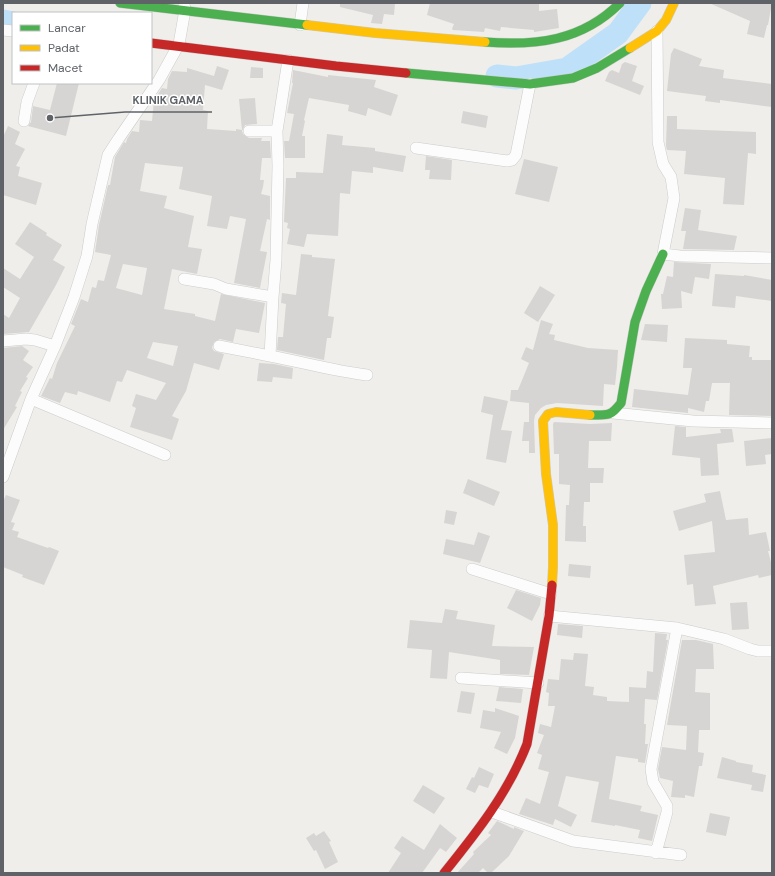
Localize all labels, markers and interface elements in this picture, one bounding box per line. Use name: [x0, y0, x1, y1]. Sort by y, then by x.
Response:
legend: [12, 12, 152, 84]
text: Lancar: [48, 20, 86, 36]
text: Padat: [48, 40, 80, 56]
text: Macet: [48, 60, 83, 76]
callout: KLINIK GAMA: [125, 89, 212, 112]
text: KLINIK GAMA: [133, 93, 204, 107]

